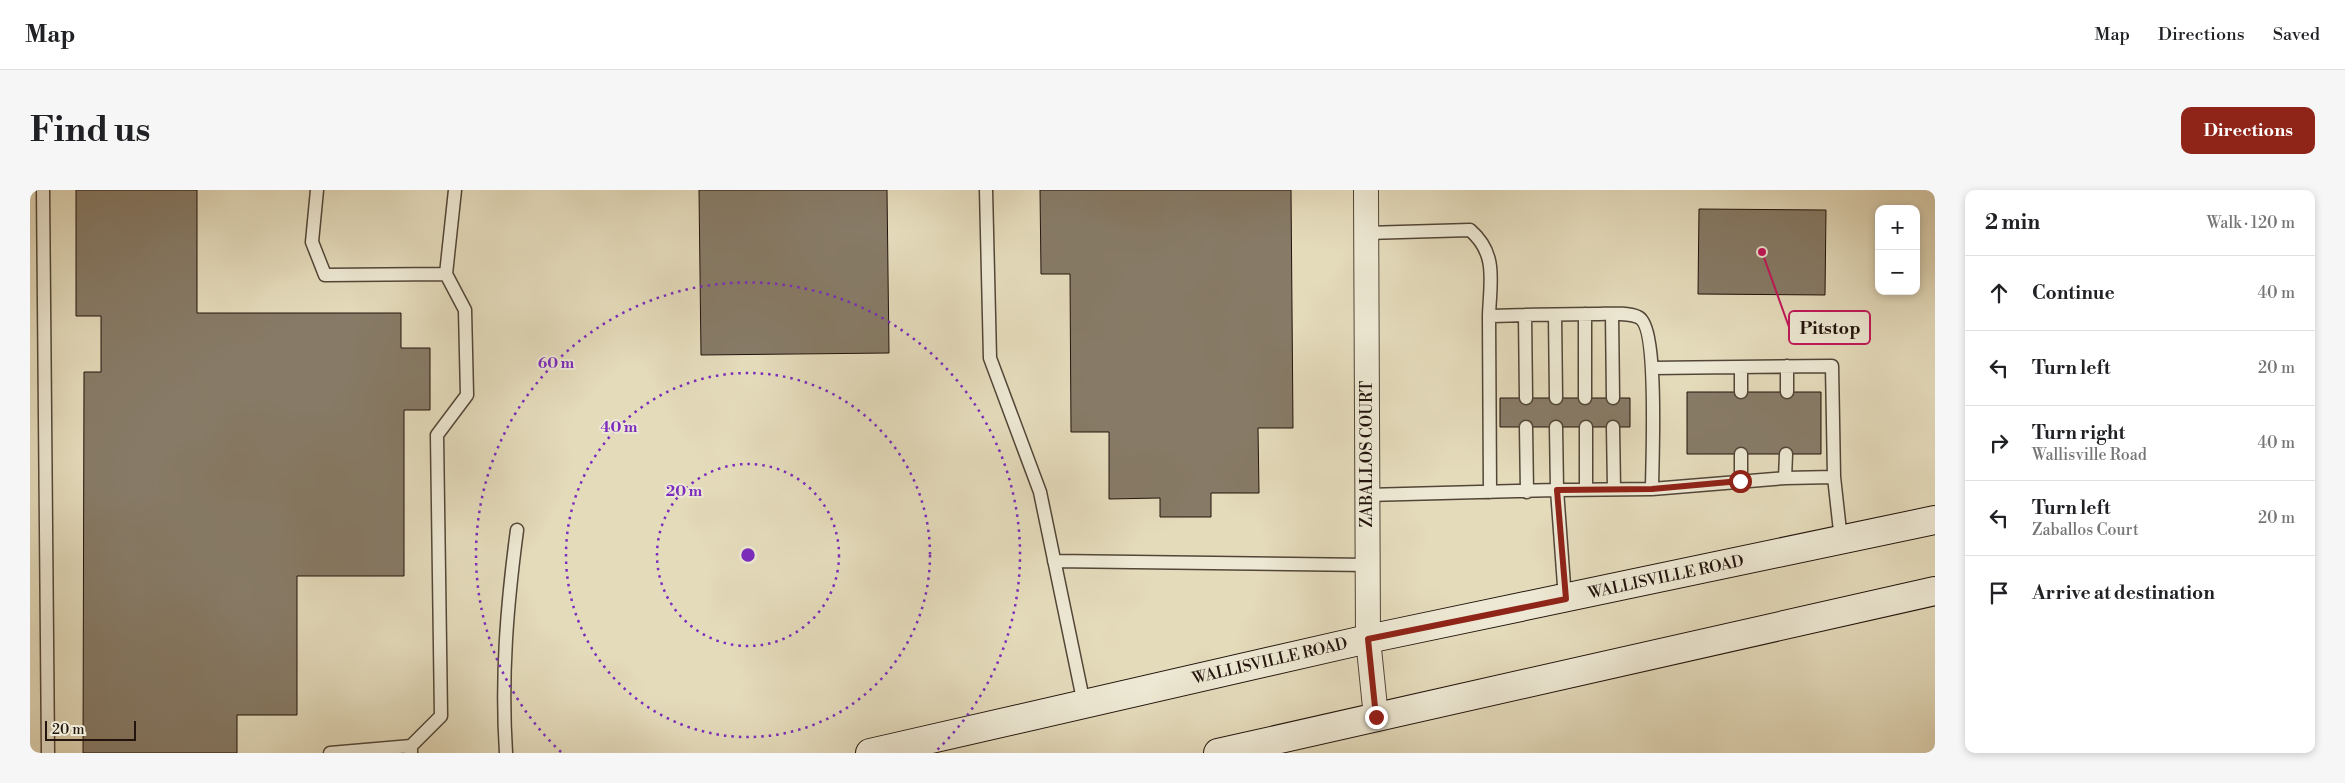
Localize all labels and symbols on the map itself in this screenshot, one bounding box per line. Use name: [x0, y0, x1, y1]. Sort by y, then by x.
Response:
callout: Pitstop: [1789, 311, 1870, 344]
text: Pitstop: [1799, 317, 1861, 340]
text: 60 m: [538, 354, 575, 373]
street label: ZABALLOS COURT: [1357, 381, 1377, 527]
text: 40 m: [600, 418, 638, 437]
route start: [1729, 470, 1752, 493]
text: 20 m: [666, 482, 703, 501]
centre of rings: [739, 546, 757, 564]
street label: WALLISVILLE ROAD: [1585, 551, 1746, 603]
street label: WALLISVILLE ROAD: [1189, 633, 1350, 689]
route end: [1365, 706, 1388, 729]
scale bar: [45, 718, 136, 741]

